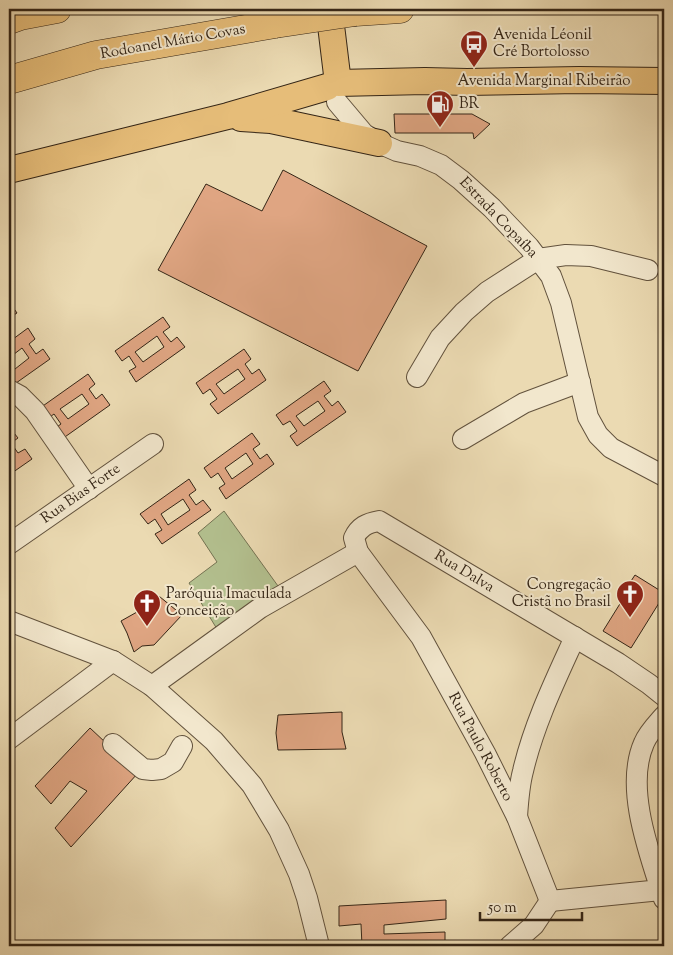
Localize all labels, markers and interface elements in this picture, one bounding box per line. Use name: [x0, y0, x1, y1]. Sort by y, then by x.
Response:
street label: Rodoanel Mário Covas: [99, 19, 247, 65]
place label: Avenida Léonil Cré Bortolosso: [493, 25, 592, 63]
bus stop icon: Avenida Léonil Cré Bortolosso: [459, 29, 489, 68]
street label: Avenida Marginal Ribeirão: [457, 71, 631, 92]
fuel station icon: BR: [425, 89, 455, 128]
place label: BR: [459, 94, 479, 115]
street label: Estrada Copaíba: [454, 173, 542, 263]
street label: Rua Bias Forte: [37, 459, 125, 529]
street label: Rua Dalva: [430, 546, 498, 598]
place label: Congregação Cristã no Brasil: [512, 575, 611, 613]
church icon: Congregação Cristã no Brasil: [615, 579, 645, 618]
place label: Paróquia Imaculada Conceição: [166, 584, 292, 622]
church icon: Paróquia Imaculada Conceição: [132, 588, 162, 627]
street label: Rua Paulo Roberto: [442, 689, 518, 805]
scale bar: [480, 890, 583, 922]
text: 50 m: [487, 898, 517, 919]

